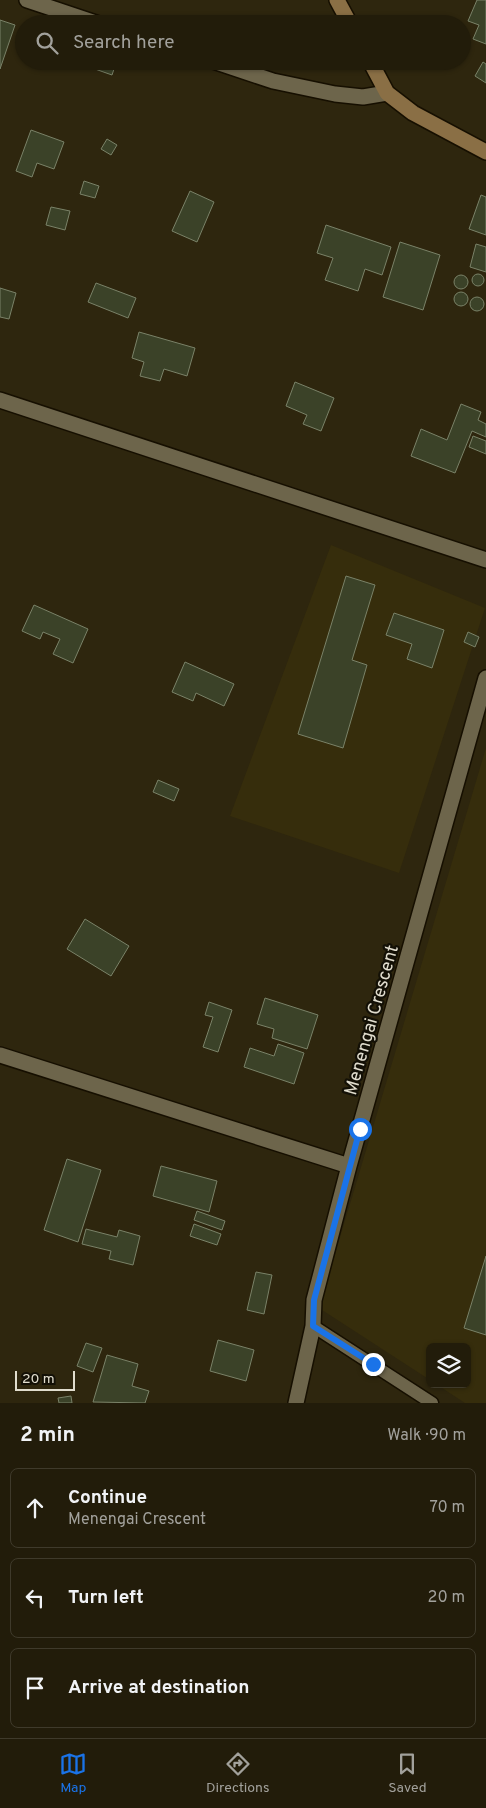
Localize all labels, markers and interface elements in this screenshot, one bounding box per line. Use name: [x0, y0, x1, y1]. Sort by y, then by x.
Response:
search box: [15, 15, 471, 70]
icon: search: [33, 29, 61, 57]
text: Search here: [73, 31, 175, 55]
street label: Menengai Crescent: [340, 943, 405, 1098]
route start: [349, 1118, 372, 1141]
map controls: [426, 1343, 471, 1388]
button: layers: [426, 1343, 471, 1388]
route end: [362, 1353, 385, 1376]
scale bar: [15, 1368, 75, 1391]
text: 20 m: [22, 1371, 55, 1388]
text: 2 min: [20, 1422, 75, 1449]
text: Walk · 90 m: [387, 1426, 466, 1446]
text: Continue: [68, 1486, 147, 1510]
icon: ahead: [21, 1494, 49, 1522]
text: 70 m: [430, 1498, 465, 1518]
text: Menengai Crescent: [68, 1510, 206, 1530]
icon: left: [21, 1584, 49, 1612]
text: Turn left: [68, 1586, 144, 1610]
text: 20 m: [428, 1588, 465, 1608]
icon: arrive: [21, 1674, 49, 1702]
text: Arrive at destination: [68, 1676, 249, 1700]
tab: Map: [59, 1750, 87, 1797]
tab: Directions: [206, 1750, 270, 1797]
tab: Saved: [388, 1750, 427, 1797]

